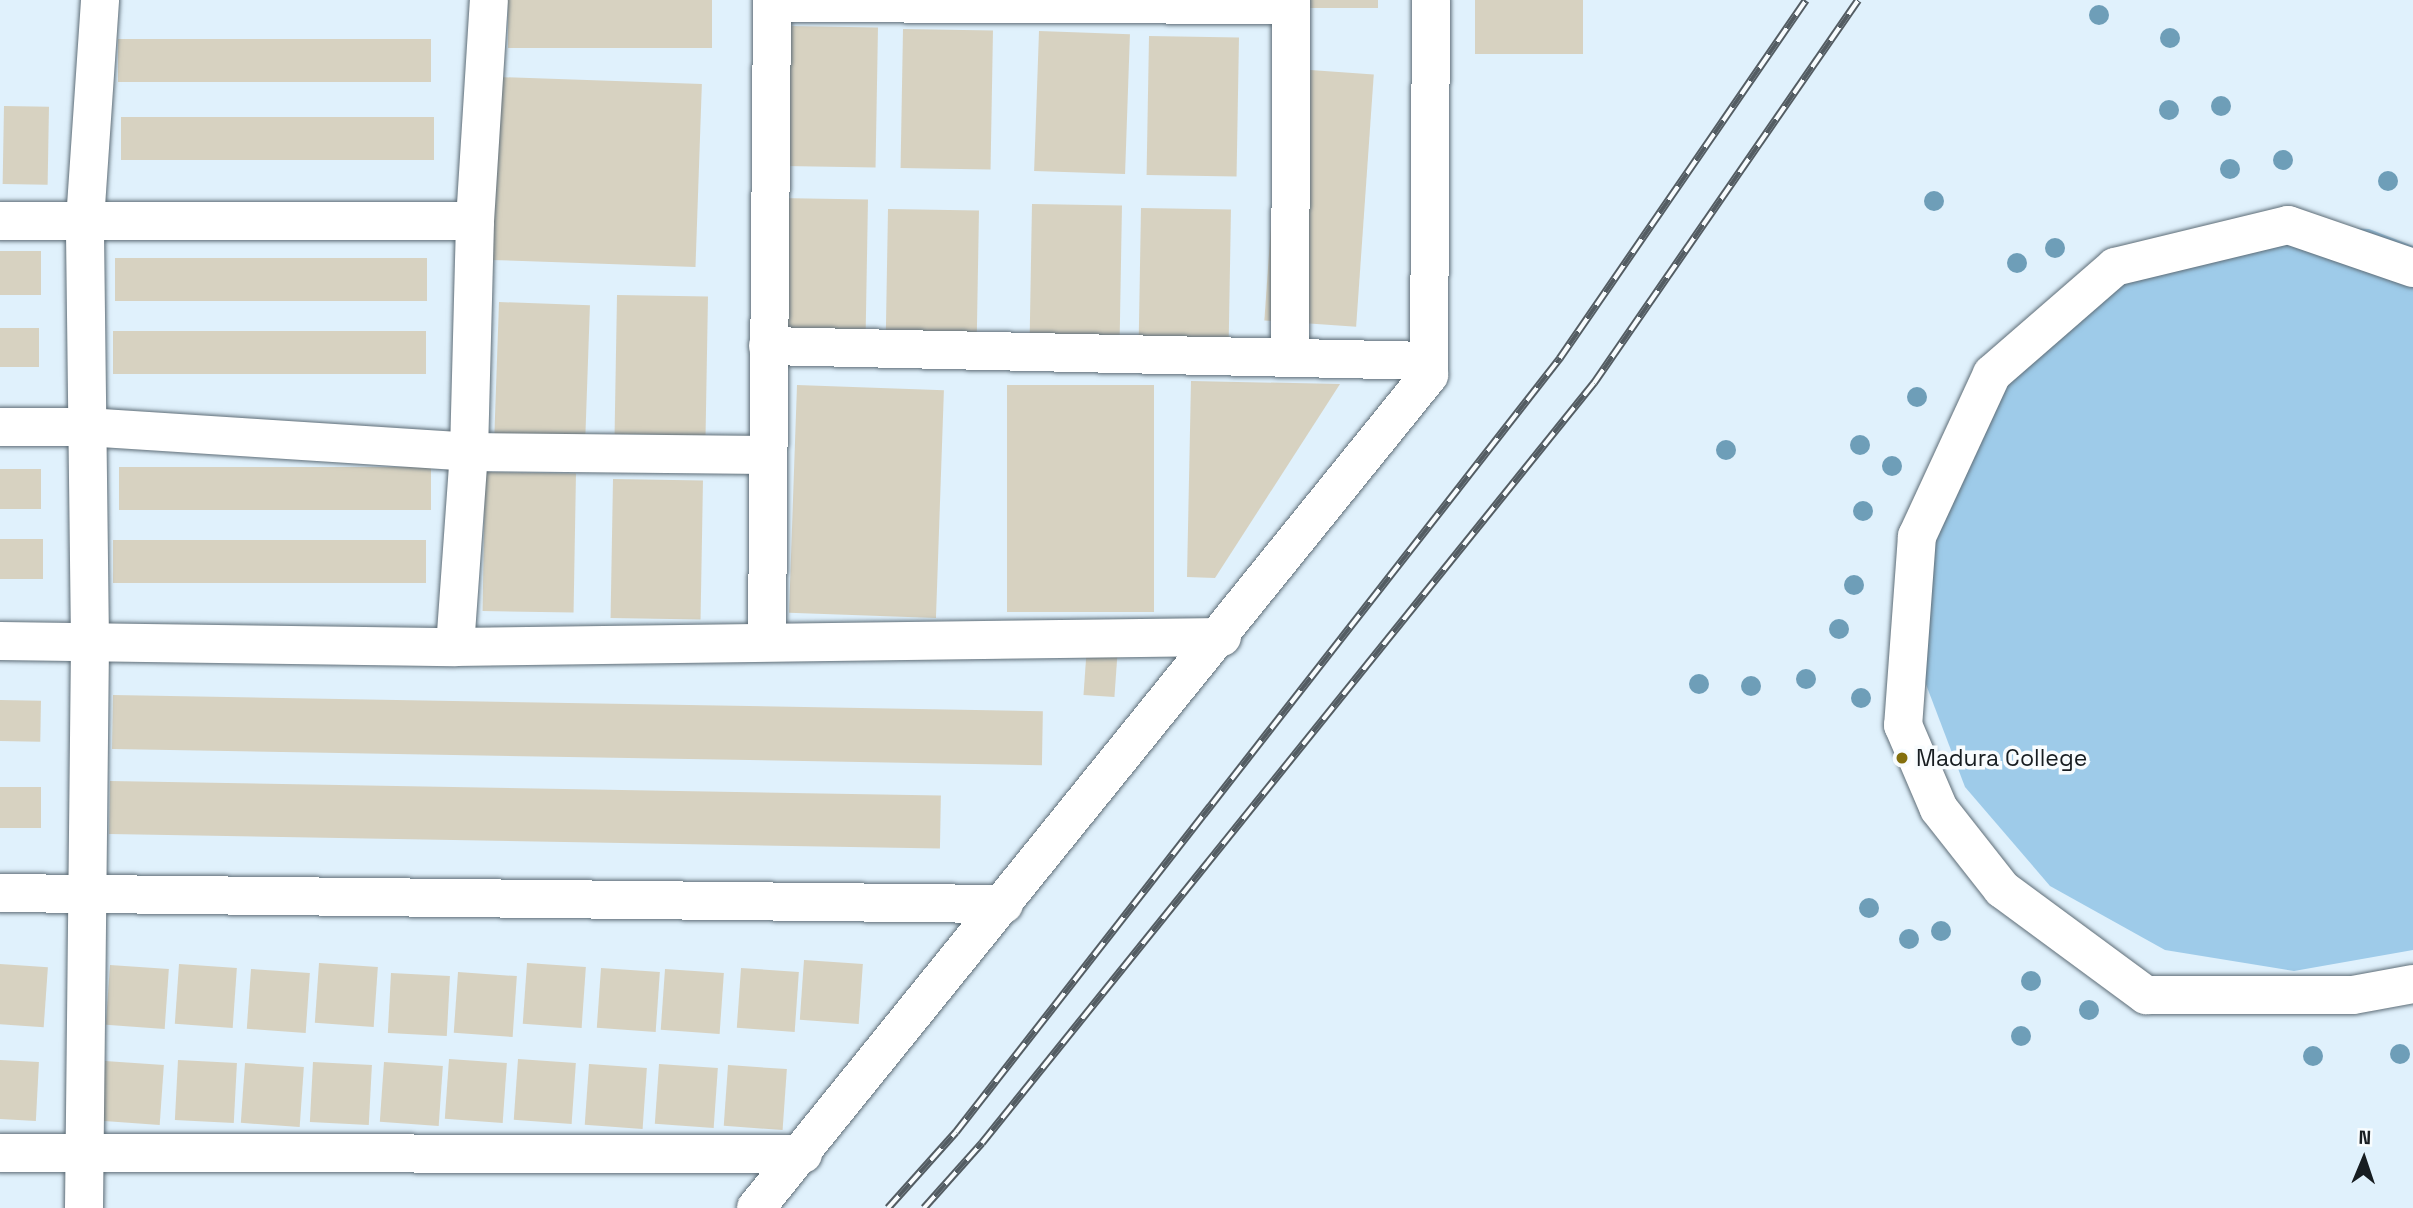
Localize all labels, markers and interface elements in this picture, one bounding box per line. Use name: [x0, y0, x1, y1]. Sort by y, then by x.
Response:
place label: Madura College: [1916, 744, 2087, 772]
marker: Madura College: [1894, 750, 1910, 766]
north arrow: [2329, 1124, 2399, 1194]
text: N: [2358, 1125, 2372, 1150]

